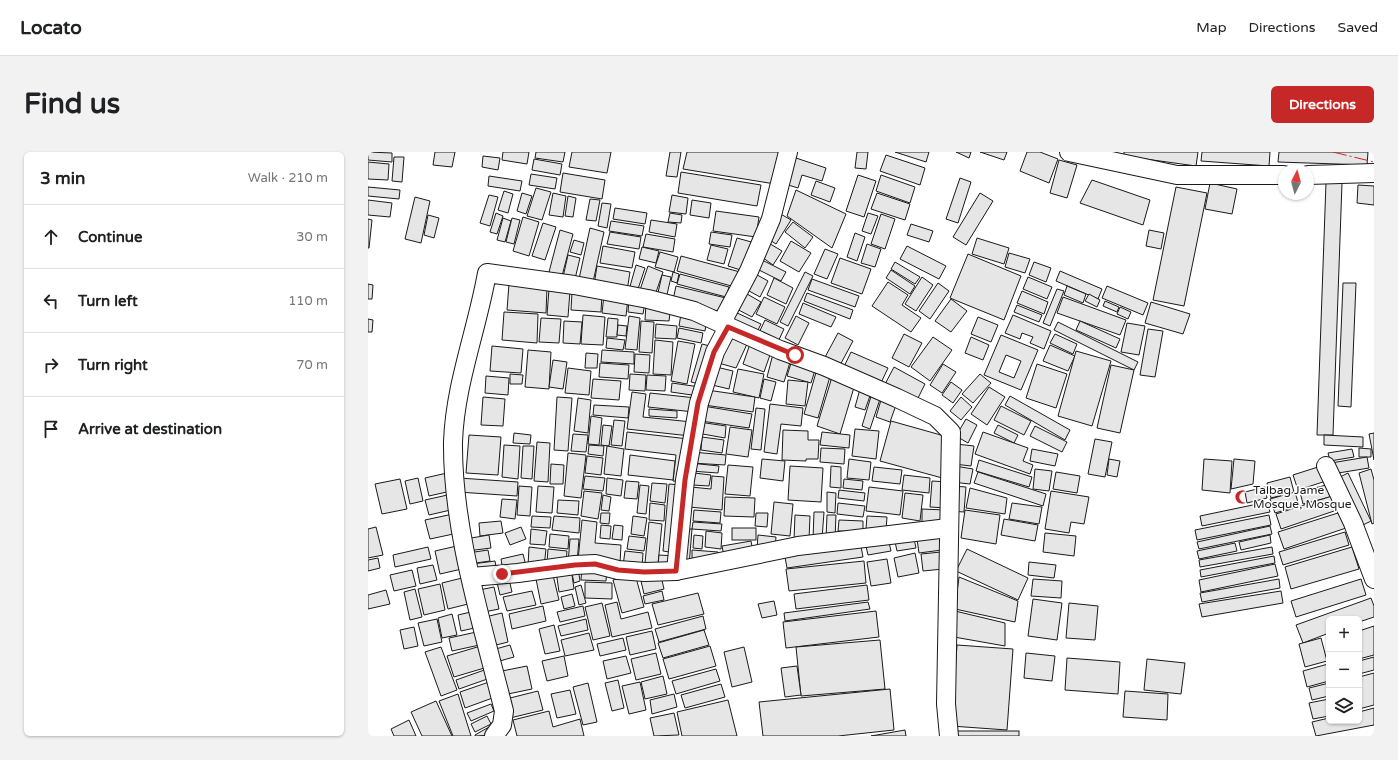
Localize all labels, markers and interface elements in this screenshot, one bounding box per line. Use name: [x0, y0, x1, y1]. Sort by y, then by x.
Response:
text: Locato: [20, 17, 82, 39]
text: Map: [1196, 19, 1227, 36]
text: Directions: [1249, 19, 1316, 36]
text: Saved: [1338, 19, 1378, 36]
button: Directions: [1271, 86, 1374, 123]
text: Find us: [24, 87, 120, 121]
north arrow: [1278, 164, 1314, 200]
text: 3 min: [40, 168, 85, 189]
text: Walk · 210 m: [248, 170, 328, 186]
icon: ahead: [40, 226, 62, 248]
text: Continue: [78, 228, 142, 246]
text: 30 m: [296, 229, 328, 245]
icon: left: [40, 290, 62, 312]
text: Turn left: [78, 292, 138, 310]
text: 110 m: [288, 293, 328, 309]
route start: [786, 346, 804, 364]
icon: right: [40, 354, 62, 376]
text: Turn right: [78, 356, 148, 374]
text: 70 m: [296, 357, 328, 373]
icon: arrive: [40, 418, 62, 440]
text: Arrive at destination: [78, 420, 222, 438]
place label: Talbag Jame Mosque, Mosque: [1253, 483, 1352, 511]
mosque icon: Talbag Jame Mosque, Mosque: [1234, 489, 1250, 505]
route end: [493, 565, 511, 583]
map controls: [1326, 616, 1362, 724]
button: +: [1326, 616, 1362, 652]
button: −: [1326, 652, 1362, 688]
button: layers: [1326, 688, 1362, 724]

